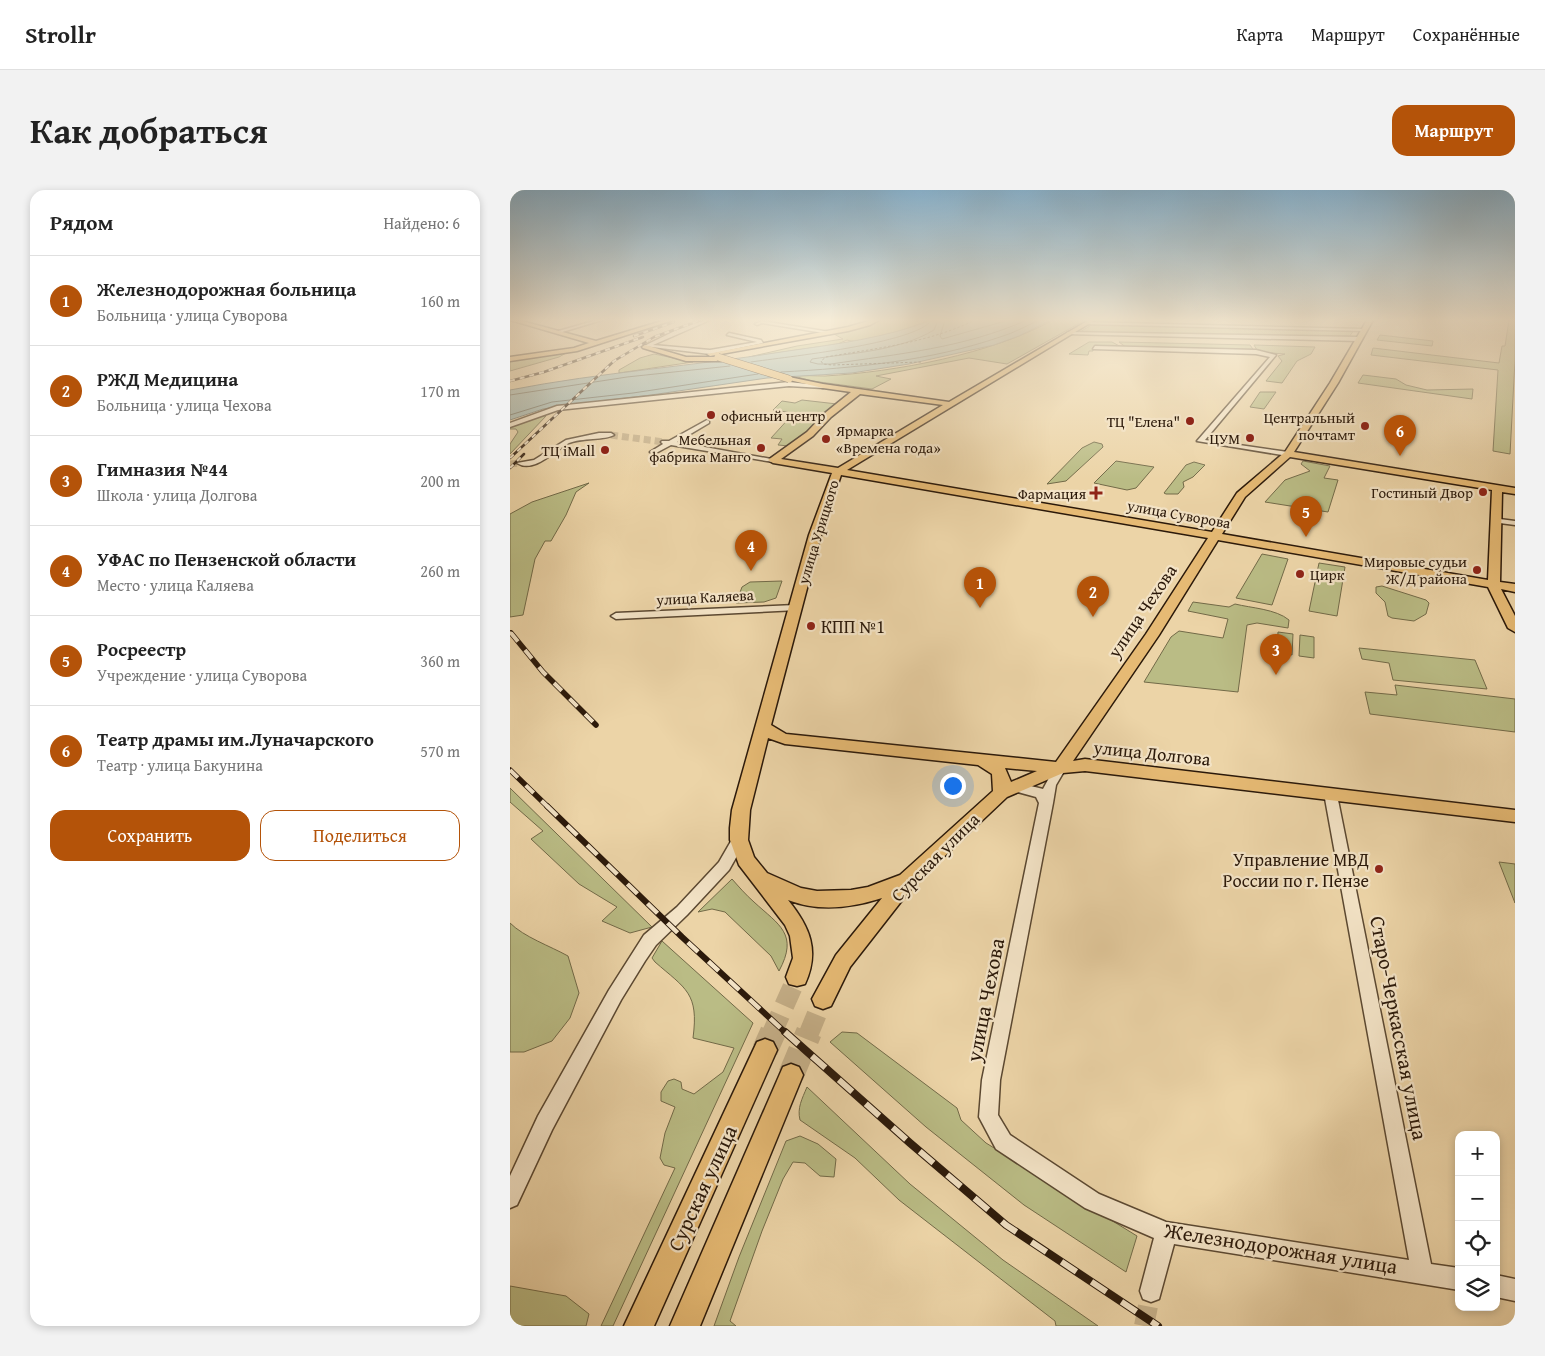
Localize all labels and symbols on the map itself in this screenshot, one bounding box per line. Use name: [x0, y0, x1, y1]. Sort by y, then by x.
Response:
place label: офисный центр: [721, 405, 825, 426]
place label: Центральный почтамт: [1264, 407, 1356, 445]
marker: офисный центр: [705, 409, 717, 421]
place label: ТЦ "Елена": [1107, 411, 1180, 432]
marker: ТЦ "Елена": [1184, 415, 1196, 427]
pin: 6: [1384, 415, 1416, 456]
place label: Ярмарка «Времена года»: [835, 420, 941, 458]
marker: Центральный почтамт: [1359, 420, 1371, 432]
place label: ЦУМ: [1209, 428, 1240, 449]
place label: Мебельная фабрика Манго: [649, 429, 751, 467]
marker: ЦУМ: [1244, 432, 1256, 444]
marker: Ярмарка «Времена года»: [820, 433, 832, 445]
place label: ТЦ iMall: [542, 440, 595, 461]
marker: Мебельная фабрика Манго: [755, 442, 767, 454]
marker: ТЦ iMall: [599, 444, 611, 456]
street label: улица Урицкого: [792, 477, 844, 588]
place label: Гостиный Двор: [1371, 482, 1473, 503]
place label: Фармация: [1018, 483, 1086, 504]
marker: Гостиный Двор: [1477, 486, 1489, 498]
marker: Фармация: [1090, 487, 1102, 499]
street label: улица Суворова: [1125, 494, 1233, 534]
pin: 5: [1290, 496, 1322, 537]
pin: 4: [735, 530, 767, 571]
place label: Мировые судьи Ж/Д района: [1364, 551, 1468, 589]
street label: улица Чехова: [1100, 558, 1184, 664]
place label: Цирк: [1310, 564, 1345, 585]
marker: Мировые судьи Ж/Д района: [1471, 564, 1483, 576]
pin: 1: [964, 567, 996, 608]
marker: Цирк: [1294, 568, 1306, 580]
pin: 2: [1077, 576, 1109, 617]
street label: улица Каляева: [655, 584, 755, 610]
place label: КПП №1: [821, 613, 885, 640]
marker: КПП №1: [805, 620, 817, 632]
pin: 3: [1260, 634, 1292, 675]
street label: улица Долгова: [1091, 733, 1212, 773]
your location: [940, 773, 966, 799]
street label: Сурская улица: [884, 806, 986, 908]
place label: Управление МВД России по г. Пензе: [1223, 846, 1369, 894]
marker: Управление МВД России по г. Пензе: [1373, 863, 1385, 875]
street label: Старо-Черкасская улица: [1362, 913, 1436, 1143]
street label: улица Чехова: [958, 935, 1012, 1066]
street label: Сурская улица: [659, 1120, 745, 1256]
street label: Железнодорожная улица: [1161, 1214, 1400, 1282]

